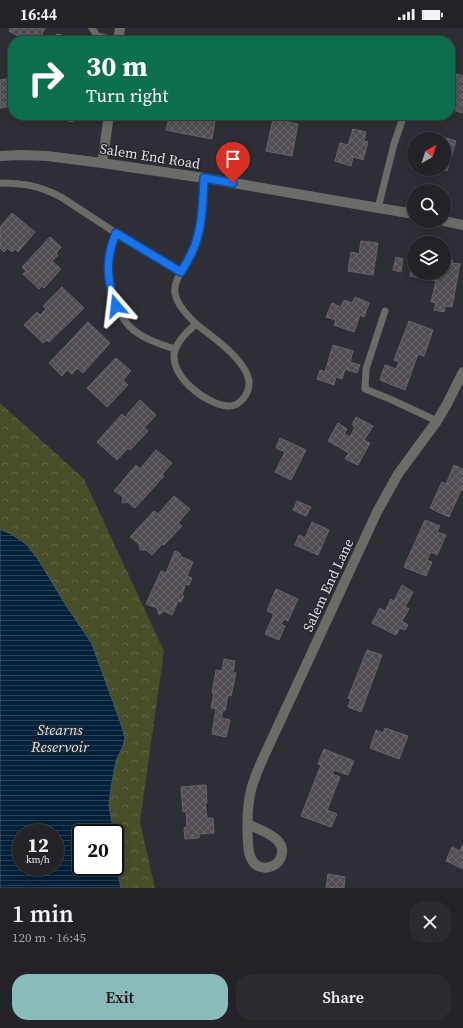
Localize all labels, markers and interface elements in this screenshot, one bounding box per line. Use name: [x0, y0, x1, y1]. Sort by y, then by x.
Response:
text: 16:44: [20, 4, 57, 25]
text: 30 m: [86, 47, 148, 85]
icon: right: [20, 52, 72, 104]
text: Turn right: [86, 83, 168, 108]
north arrow: [407, 132, 451, 176]
map controls: [407, 132, 451, 280]
street label: Salem End Road: [98, 138, 202, 174]
pin: [216, 142, 250, 183]
icon: arrive: [222, 148, 244, 170]
button: search: [407, 184, 451, 228]
button: layers: [407, 236, 451, 280]
position arrow: [95, 285, 137, 327]
street label: Salem End Lane: [298, 535, 358, 635]
water label: Stearns Reservoir: [30, 719, 90, 757]
speed limit sign: 20: [72, 824, 124, 876]
text: 12: [27, 831, 49, 859]
text: km/h: [26, 853, 50, 866]
text: 1 min: [12, 897, 74, 930]
button: close: [409, 901, 451, 943]
text: 120 m · 16:45: [12, 929, 86, 946]
button: Exit: [12, 974, 228, 1020]
button: Share: [236, 974, 451, 1020]

